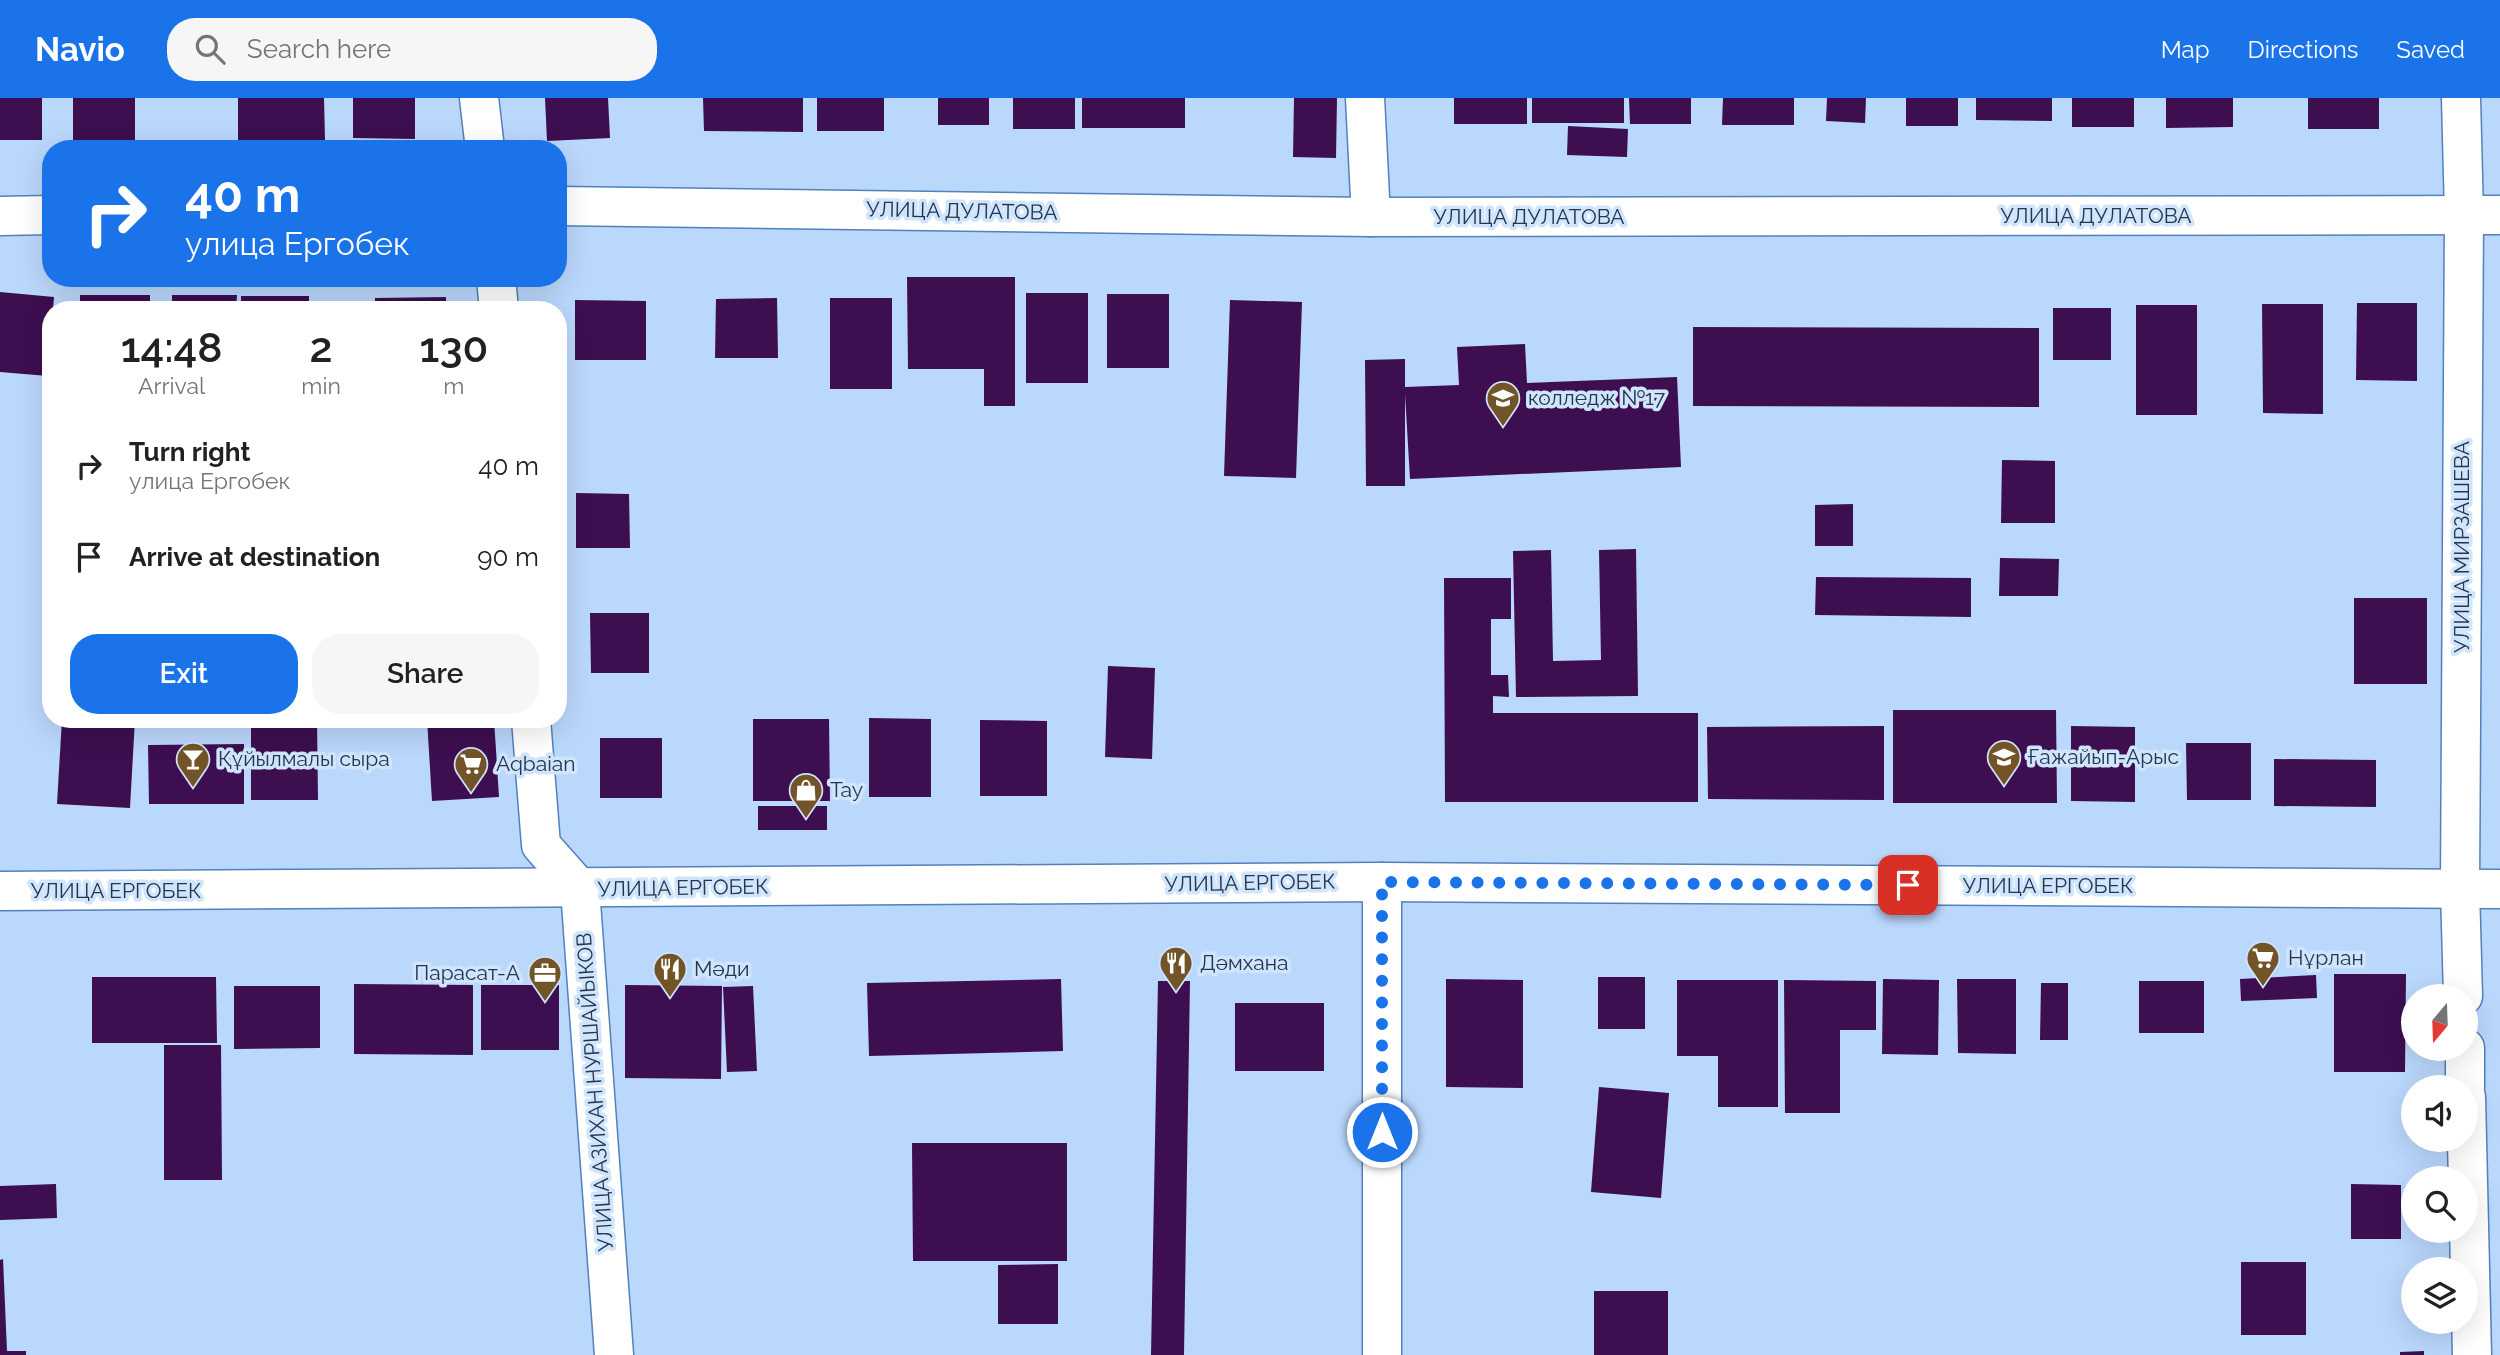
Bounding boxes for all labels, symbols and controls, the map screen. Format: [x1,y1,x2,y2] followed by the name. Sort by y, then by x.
[167,18,657,81] search box
[35,30,125,69] text: Navio
[191,30,229,68] icon: search
[247,34,391,64] text: Search here
[2161,35,2210,64] text: Map
[2248,35,2358,64] text: Directions
[2396,35,2465,64] text: Saved
[185,166,300,223] text: 40 m
[70,168,161,259] icon: right
[866,196,1058,225] street label: УЛИЦА ДУЛАТОВА
[2000,203,2192,228] street label: УЛИЦА ДУЛАТОВА
[1433,204,1625,229] street label: УЛИЦА ДУЛАТОВА
[185,225,410,262] text: улица Ергобек
[121,323,223,372] text: 14:48
[310,323,333,372] text: 2
[420,323,488,372] text: 130
[138,372,205,399] text: Arrival
[301,372,341,399] text: min
[443,372,464,399] text: m
[1484,379,1522,428] school or university icon: колледж №17
[1528,385,1666,410] place label: колледж №17
[129,437,250,467] text: Turn right
[2449,441,2474,653] street label: УЛИЦА МИРЗАШЕВА
[70,447,108,485] icon: right
[478,451,539,481] text: 40 m
[129,467,290,494] text: улица Ергобек
[70,538,108,576] icon: arrive
[129,542,380,572] text: Arrive at destination
[477,542,539,572] text: 90 m
[70,634,298,714] button: Exit
[312,634,539,714] button: Share
[1985,738,2023,787] school or university icon: Ғажайып-Арыс
[174,740,212,789] bar icon: Құйылмалы сыра
[2028,744,2179,769] place label: Ғажайып-Арыс
[452,745,490,794] supermarket icon: Aqbaian
[218,746,390,771] place label: Құйылмалы сыра
[496,751,576,776] place label: Aqbaian
[787,771,825,820] shop icon: Тау
[830,777,863,802] place label: Тау
[1878,855,1938,915] pin
[1889,866,1927,904] icon: arrive
[1164,869,1336,896] street label: УЛИЦА ЕРГОБЕК
[1963,873,2133,898] street label: УЛИЦА ЕРГОБЕК
[597,874,769,901] street label: УЛИЦА ЕРГОБЕК
[31,878,201,903] street label: УЛИЦА ЕРГОБЕК
[571,932,618,1252] street label: УЛИЦА АЗИХАН НУРШАЙЫКОВ
[2244,939,2282,988] supermarket icon: Нұрлан
[1157,944,1195,993] restaurant icon: Дәмхана
[2288,945,2364,970] place label: Нұрлан
[651,950,689,999] restaurant icon: Мәди
[1200,950,1288,975] place label: Дәмхана
[526,954,564,1003] office icon: Парасат-А
[694,956,749,981] place label: Мәди
[414,960,520,985] place label: Парасат-А
[2401,984,2478,1060] north arrow
[2401,984,2478,1334] map controls
[2401,1075,2478,1152] button: sound
[1345,1095,1419,1169] position arrow
[2401,1166,2478,1243] button: search
[2401,1257,2478,1334] button: layers

